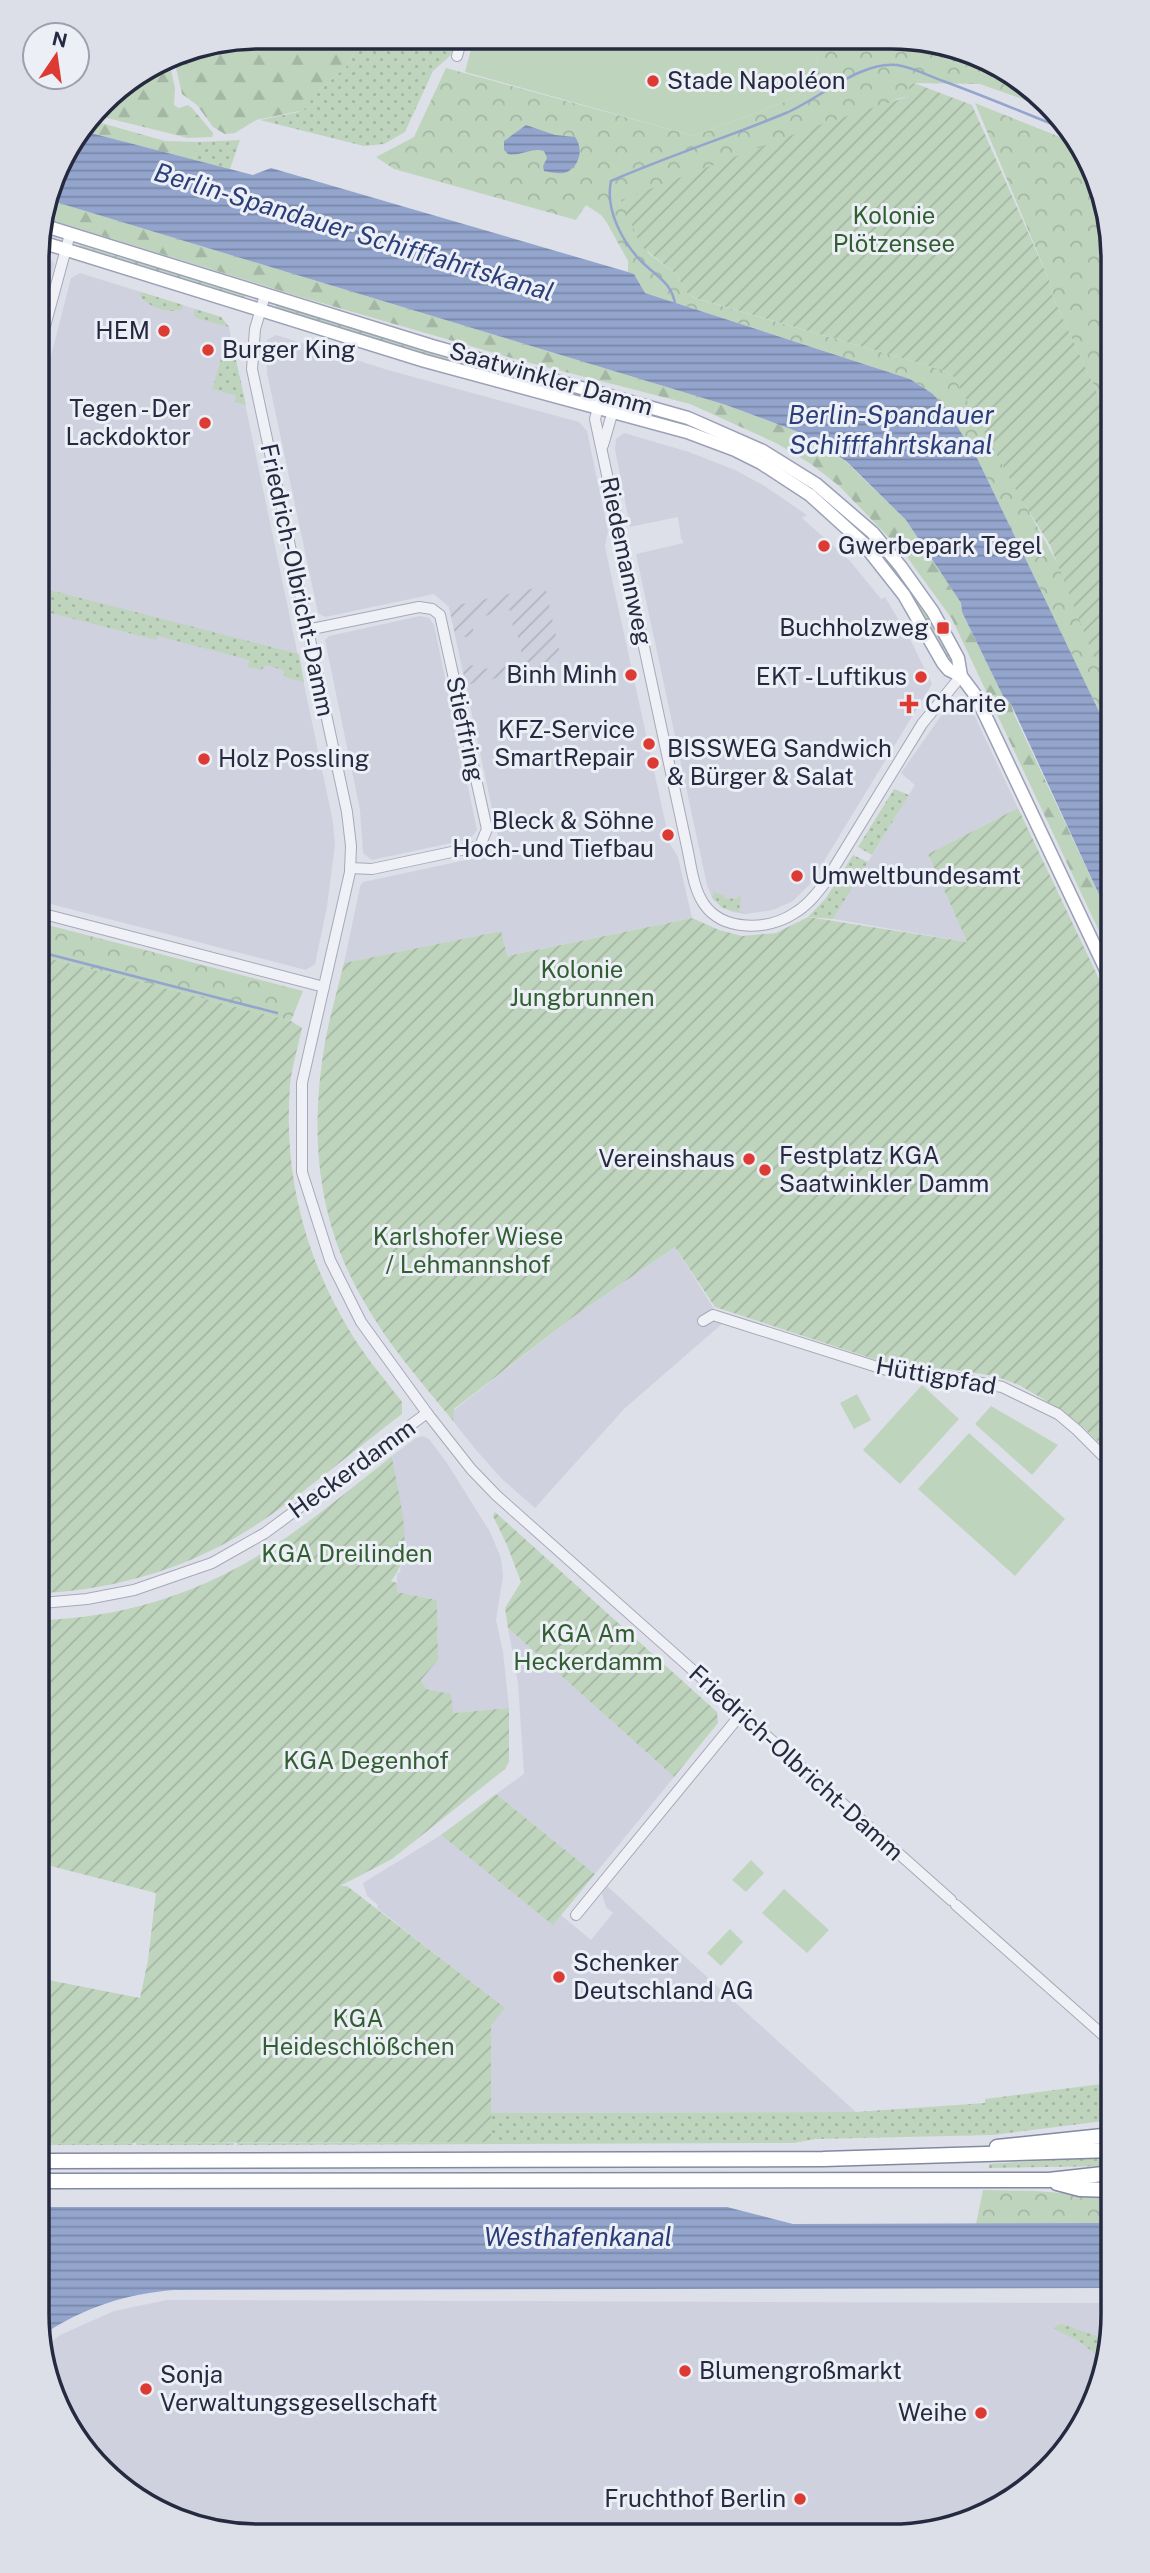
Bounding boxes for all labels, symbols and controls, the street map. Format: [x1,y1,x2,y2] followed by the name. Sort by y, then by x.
[21,21,91,91] north arrow
[50,27,70,52] text: N
[667,66,846,94] place label: Stade Napoléon
[645,73,661,89] marker: Stade Napoléon
[151,156,558,307] water label: Berlin-Spandauer Schifffahrtskanal
[833,201,955,257] park label: Kolonie Plötzensee
[95,316,150,344] place label: HEM
[156,323,172,339] marker: HEM
[222,335,356,363] place label: Burger King
[446,336,656,420] street label: Saatwinkler Damm
[200,342,216,358] marker: Burger King
[65,394,191,450] place label: Tegen - Der Lackdoktor
[788,399,994,460] water label: Berlin-Spandauer Schifffahrtskanal
[197,415,213,431] marker: Tegen - Der Lackdoktor
[255,441,341,719] street label: Friedrich-Olbricht-Damm
[595,474,659,648] street label: Riedemannweg
[838,531,1043,559] place label: Gwerbepark Tegel
[816,538,832,554] marker: Gwerbepark Tegel
[779,613,929,641] place label: Buchholzweg
[935,620,951,636] marker: Buchholzweg
[506,660,617,688] place label: Binh Minh
[756,662,907,690] place label: EKT - Luftikus
[623,667,639,683] marker: Binh Minh
[913,669,929,685] marker: EKT - Luftikus
[441,674,491,784] street label: Stieffring
[925,689,1007,717] place label: Charite
[899,694,919,714] marker: Charite
[494,715,635,771] place label: KFZ-Service SmartRepair
[667,734,892,790] place label: BISSWEG Sandwich & Bürger & Salat
[641,736,657,752] marker: KFZ-Service SmartRepair
[218,744,369,772] place label: Holz Possling
[196,751,212,767] marker: Holz Possling
[645,755,661,771] marker: BISSWEG Sandwich & Bürger & Salat
[452,806,654,862] place label: Bleck & Söhne Hoch- und Tiefbau
[660,827,676,843] marker: Bleck & Söhne Hoch- und Tiefbau
[811,861,1021,889] place label: Umweltbundesamt
[789,868,805,884] marker: Umweltbundesamt
[509,955,655,1011] park label: Kolonie Jungbrunnen
[779,1141,989,1197] place label: Festplatz KGA Saatwinkler Damm
[598,1144,735,1172] place label: Vereinshaus
[741,1151,757,1167] marker: Vereinshaus
[757,1162,773,1178] marker: Festplatz KGA Saatwinkler Damm
[373,1222,563,1278] park label: Karlshofer Wiese / Lehmannshof
[874,1351,999,1399] street label: Hüttigpfad
[283,1413,420,1523] street label: Heckerdamm
[261,1539,433,1567] park label: KGA Dreilinden
[513,1619,663,1675] park label: KGA Am Heckerdamm
[684,1659,910,1866] street label: Friedrich-Olbricht-Damm
[283,1746,449,1774] park label: KGA Degenhof
[573,1948,754,2004] place label: Schenker Deutschland AG
[551,1969,567,1985] marker: Schenker Deutschland AG
[261,2004,455,2060] park label: KGA Heideschlößchen
[484,2221,672,2252] water label: Westhafenkanal
[699,2356,902,2384] place label: Blumengroßmarkt
[160,2360,438,2416] place label: Sonja Verwaltungsgesellschaft
[677,2363,693,2379] marker: Blumengroßmarkt
[138,2381,154,2397] marker: Sonja Verwaltungsgesellschaft
[898,2398,967,2426] place label: Weihe
[973,2405,989,2421] marker: Weihe
[604,2484,786,2512] place label: Fruchthof Berlin
[792,2491,808,2507] marker: Fruchthof Berlin

